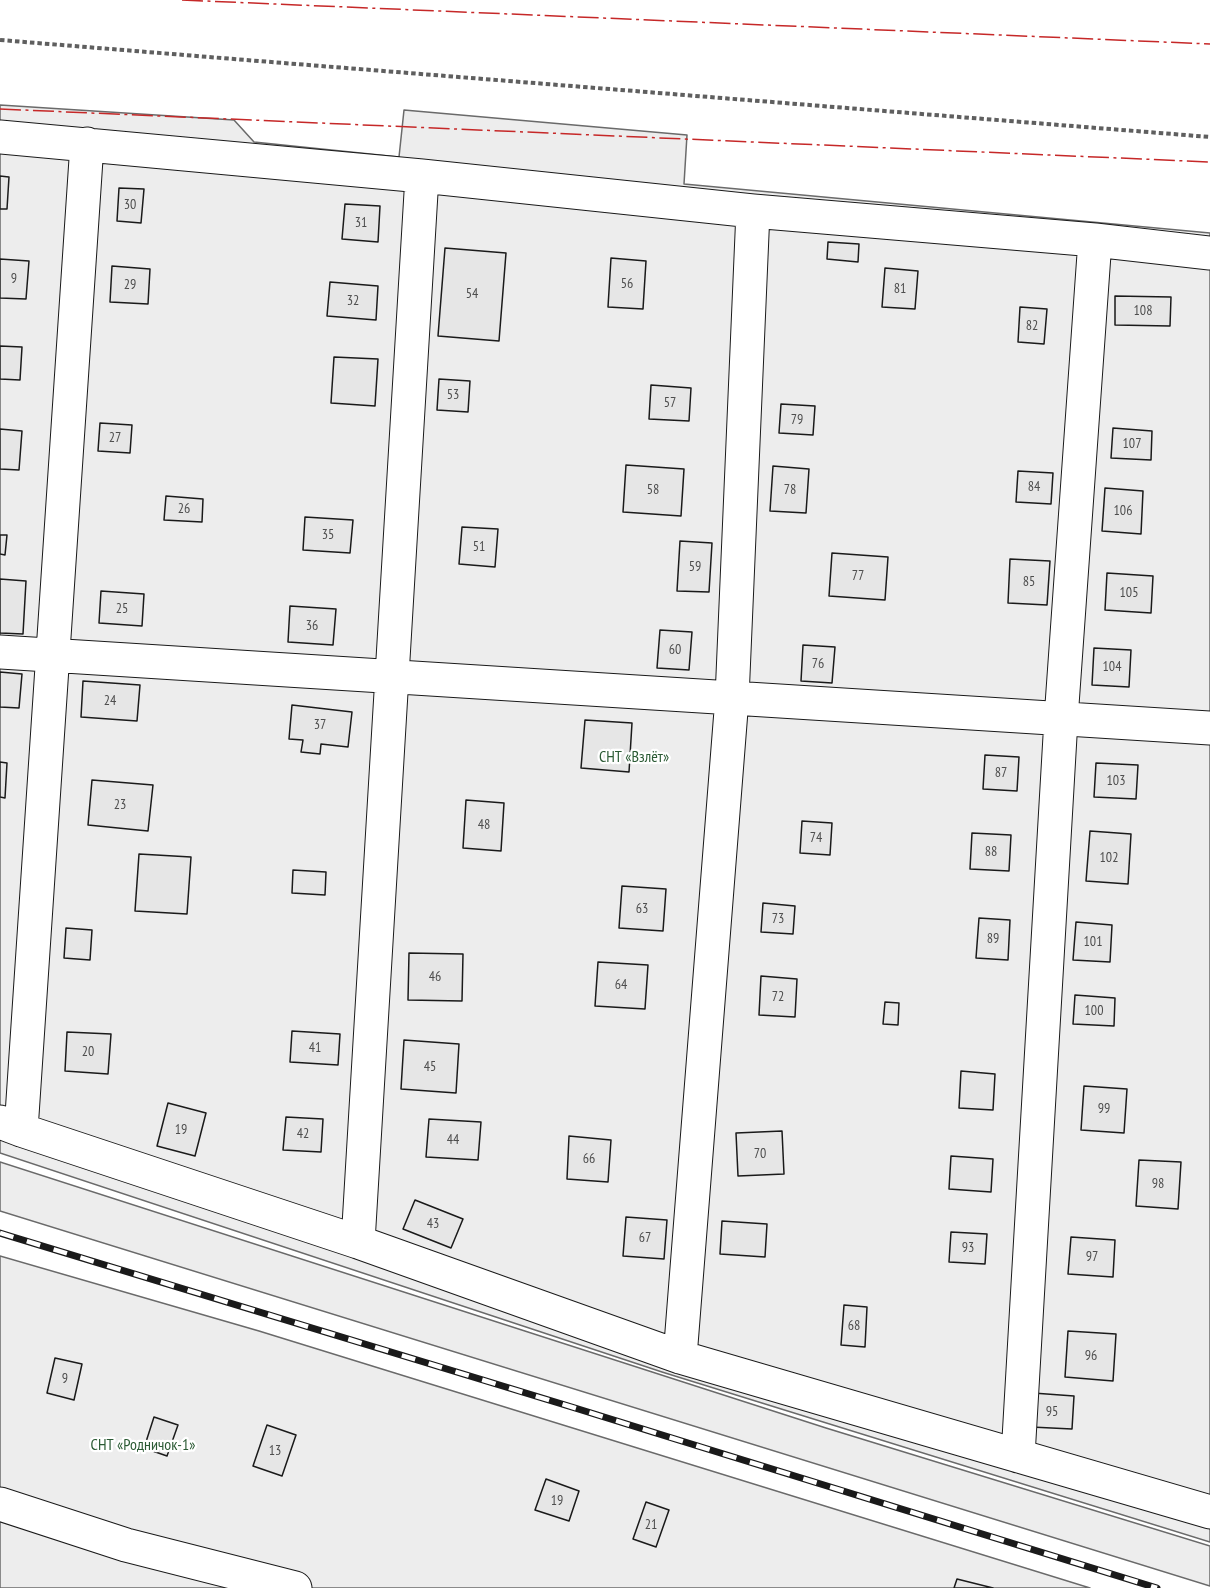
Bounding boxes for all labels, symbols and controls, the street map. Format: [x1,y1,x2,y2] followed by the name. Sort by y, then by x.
[124,197,136,213] house number: 30
[355,215,367,231] house number: 31
[11,271,17,287] house number: 9
[621,276,633,292] house number: 56
[124,277,136,293] house number: 29
[894,281,906,297] house number: 81
[466,286,478,302] house number: 54
[347,293,359,309] house number: 32
[1134,303,1152,319] house number: 108
[1026,318,1038,334] house number: 82
[447,387,459,403] house number: 53
[664,395,676,411] house number: 57
[791,412,803,428] house number: 79
[109,430,121,446] house number: 27
[1123,436,1141,452] house number: 107
[1028,479,1040,495] house number: 84
[647,482,659,498] house number: 58
[784,482,796,498] house number: 78
[178,501,190,517] house number: 26
[1114,503,1132,519] house number: 106
[322,527,334,543] house number: 35
[473,539,485,555] house number: 51
[689,559,701,575] house number: 59
[852,568,864,584] house number: 77
[1023,574,1035,590] house number: 85
[1120,585,1138,601] house number: 105
[116,601,128,617] house number: 25
[306,618,318,634] house number: 36
[669,642,681,658] house number: 60
[812,656,824,672] house number: 76
[1103,659,1121,675] house number: 104
[104,693,116,709] house number: 24
[314,717,326,733] house number: 37
[599,747,669,767] park label: СНТ «Взлёт»
[995,765,1007,781] house number: 87
[1107,773,1125,789] house number: 103
[114,797,126,813] house number: 23
[478,817,490,833] house number: 48
[810,830,822,846] house number: 74
[985,844,997,860] house number: 88
[1100,850,1118,866] house number: 102
[636,901,648,917] house number: 63
[772,911,784,927] house number: 73
[987,931,999,947] house number: 89
[1084,934,1102,950] house number: 101
[429,969,441,985] house number: 46
[615,977,627,993] house number: 64
[772,989,784,1005] house number: 72
[1085,1003,1103,1019] house number: 100
[309,1040,321,1056] house number: 41
[82,1044,94,1060] house number: 20
[424,1059,436,1075] house number: 45
[1098,1101,1110,1117] house number: 99
[175,1122,187,1138] house number: 19
[297,1126,309,1142] house number: 42
[447,1132,459,1148] house number: 44
[754,1146,766,1162] house number: 70
[583,1151,595,1167] house number: 66
[1152,1176,1164,1192] house number: 98
[427,1216,439,1232] house number: 43
[639,1230,651,1246] house number: 67
[962,1240,974,1256] house number: 93
[1086,1249,1098,1265] house number: 97
[848,1318,860,1334] house number: 68
[1085,1348,1097,1364] house number: 96
[62,1371,68,1387] house number: 9
[1046,1404,1058,1420] house number: 95
[91,1435,195,1455] park label: СНТ «Родничок-1»
[269,1443,281,1459] house number: 13
[551,1493,563,1509] house number: 19
[645,1517,657,1533] house number: 21

